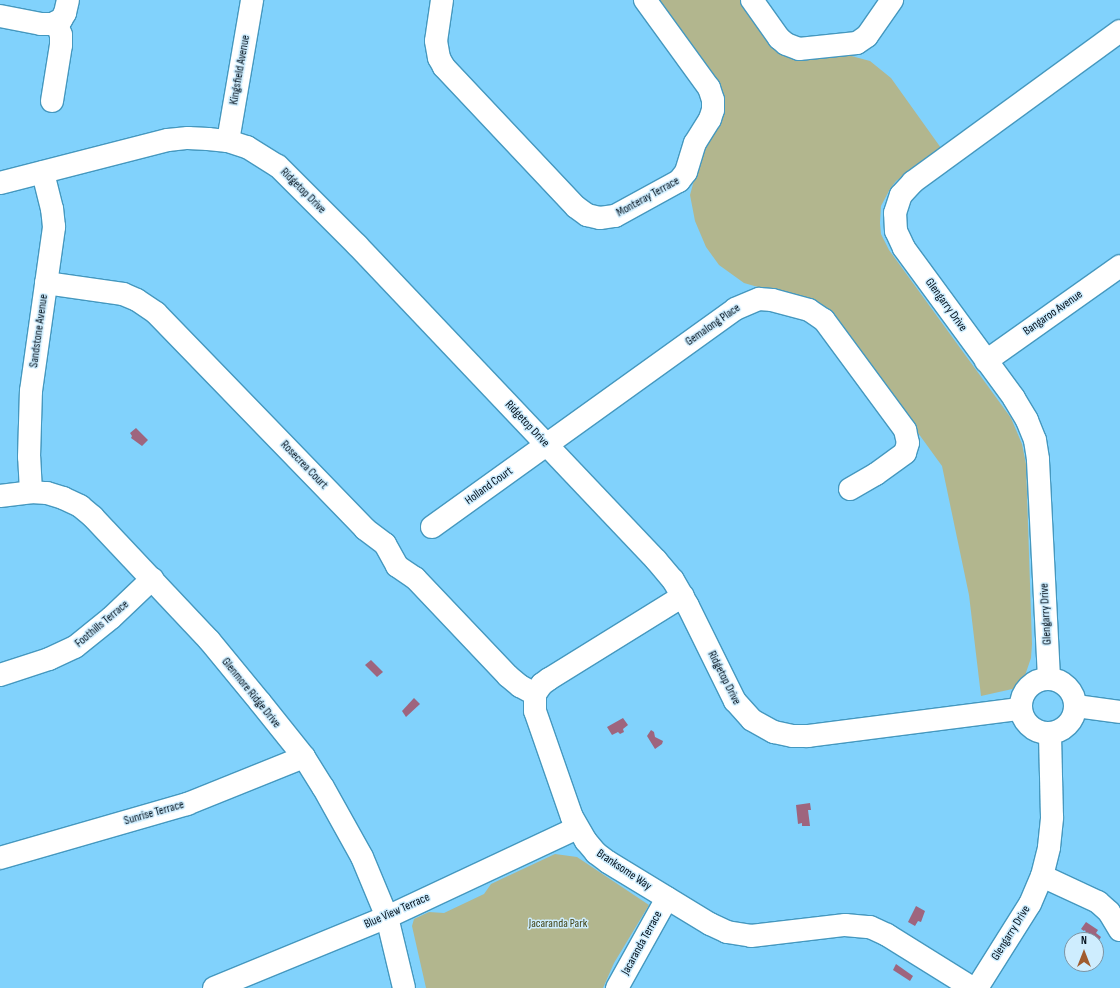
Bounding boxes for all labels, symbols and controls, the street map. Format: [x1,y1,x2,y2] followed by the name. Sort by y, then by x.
[227,34,253,106] street label: Kingsfield Avenue
[277,165,329,217] street label: Ridgetop Drive
[614,174,682,220] street label: Monteray Terrace
[922,276,970,334] street label: Glengarry Drive
[1021,287,1085,339] street label: Bangaroo Avenue
[27,293,51,369] street label: Sandstone Avenue
[683,301,743,349] street label: Gemalong Place
[502,398,552,450] street label: Ridgetop Drive
[277,438,331,492] street label: Rosecrea Court
[462,464,516,508] street label: Holland Court
[1037,583,1055,645] street label: Glengarry Drive
[72,597,132,651] street label: Foothills Terrace
[704,649,744,707] street label: Ridgetop Drive
[218,655,284,731] street label: Glenmore Ridge Drive
[122,798,186,828] street label: Sunrise Terrace
[594,846,654,894] street label: Branksome Way
[362,890,432,932] street label: Blue View Terrace
[988,903,1034,963] street label: Glengarry Drive
[619,909,665,977] street label: Jacaranda Terrace
[529,917,587,931] park label: Jacaranda Park
[1064,932,1104,972] north arrow
[1081,934,1087,947] text: N

